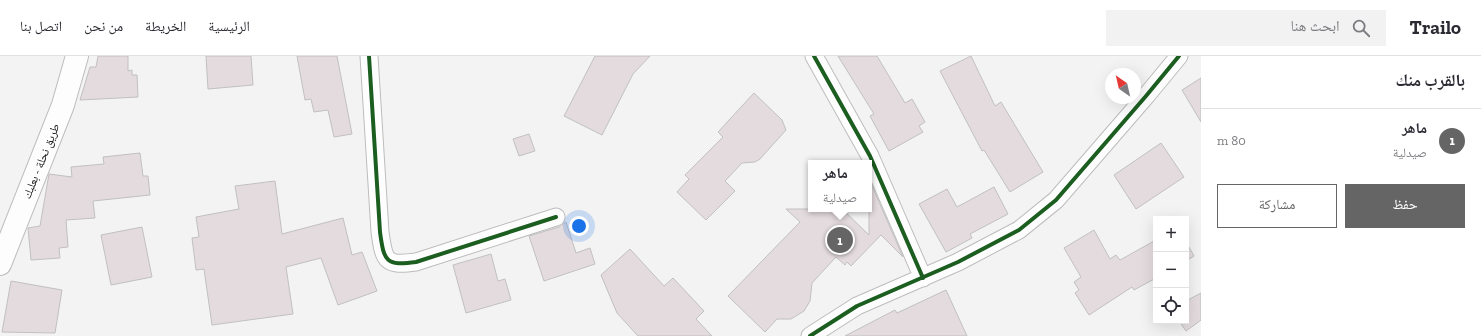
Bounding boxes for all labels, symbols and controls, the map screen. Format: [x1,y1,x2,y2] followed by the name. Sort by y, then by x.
[1106,10,1386,46] search box
[1410,16,1461,39] text: Trailo
[1290,17,1340,35] text: ابحث هنا
[1350,17,1372,39] icon: search
[20,18,62,35] text: اتصل بنا
[84,18,123,35] text: من نحن
[145,18,186,35] text: الخريطة
[208,18,250,35] text: الرئيسية
[1105,68,1141,104] north arrow
[1395,70,1465,90] text: بالقرب منك
[1402,119,1427,137] text: ماهر
[19,121,63,201] street label: طريق نحلة - بعلبك
[1217,133,1246,148] text: 80 m
[1449,133,1455,148] text: 1
[1393,145,1427,160] text: صيدلية
[808,160,872,212] popup
[823,164,848,182] text: ماهر
[1217,184,1337,228] button: مشاركة
[1345,184,1465,228] button: حفظ
[823,190,857,205] text: صيدلية
[569,216,589,236] your location
[1153,216,1189,324] map controls
[1153,216,1189,252] button: +
[827,225,853,255] pin: 1
[1153,252,1189,288] button: −
[1153,288,1189,324] button: locate

